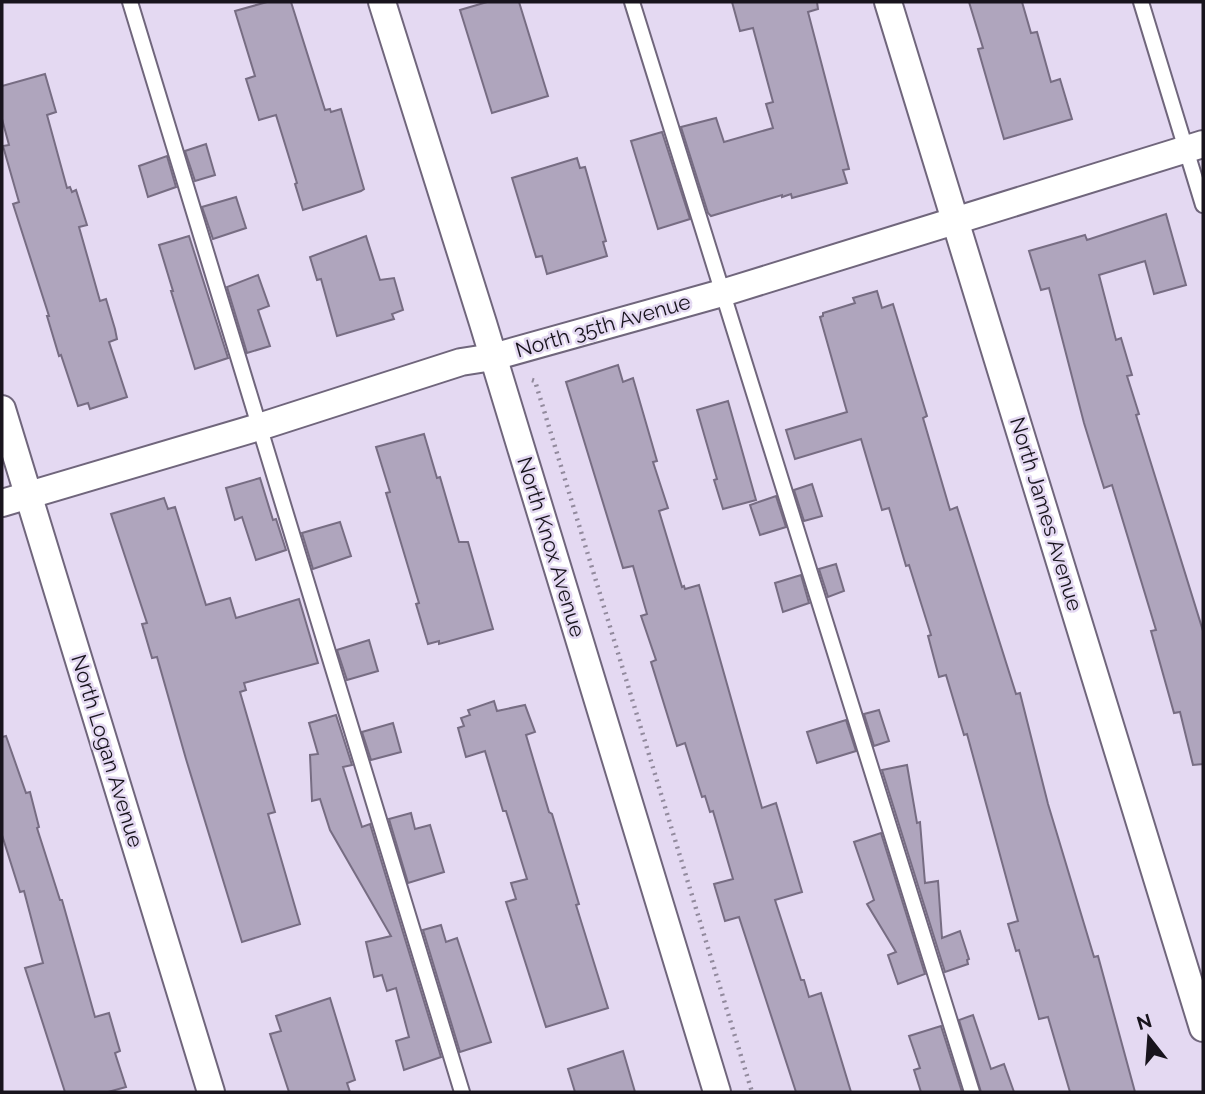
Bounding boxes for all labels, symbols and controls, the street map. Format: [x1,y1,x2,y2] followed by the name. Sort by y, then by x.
[512,289,693,362] street label: North 35th Avenue
[1005,414,1088,614] street label: North James Avenue
[512,454,591,640] street label: North Knox Avenue
[66,652,149,850] street label: North Logan Avenue
[1114,1003,1184,1073] north arrow
[1134,1009,1154,1034] text: N

